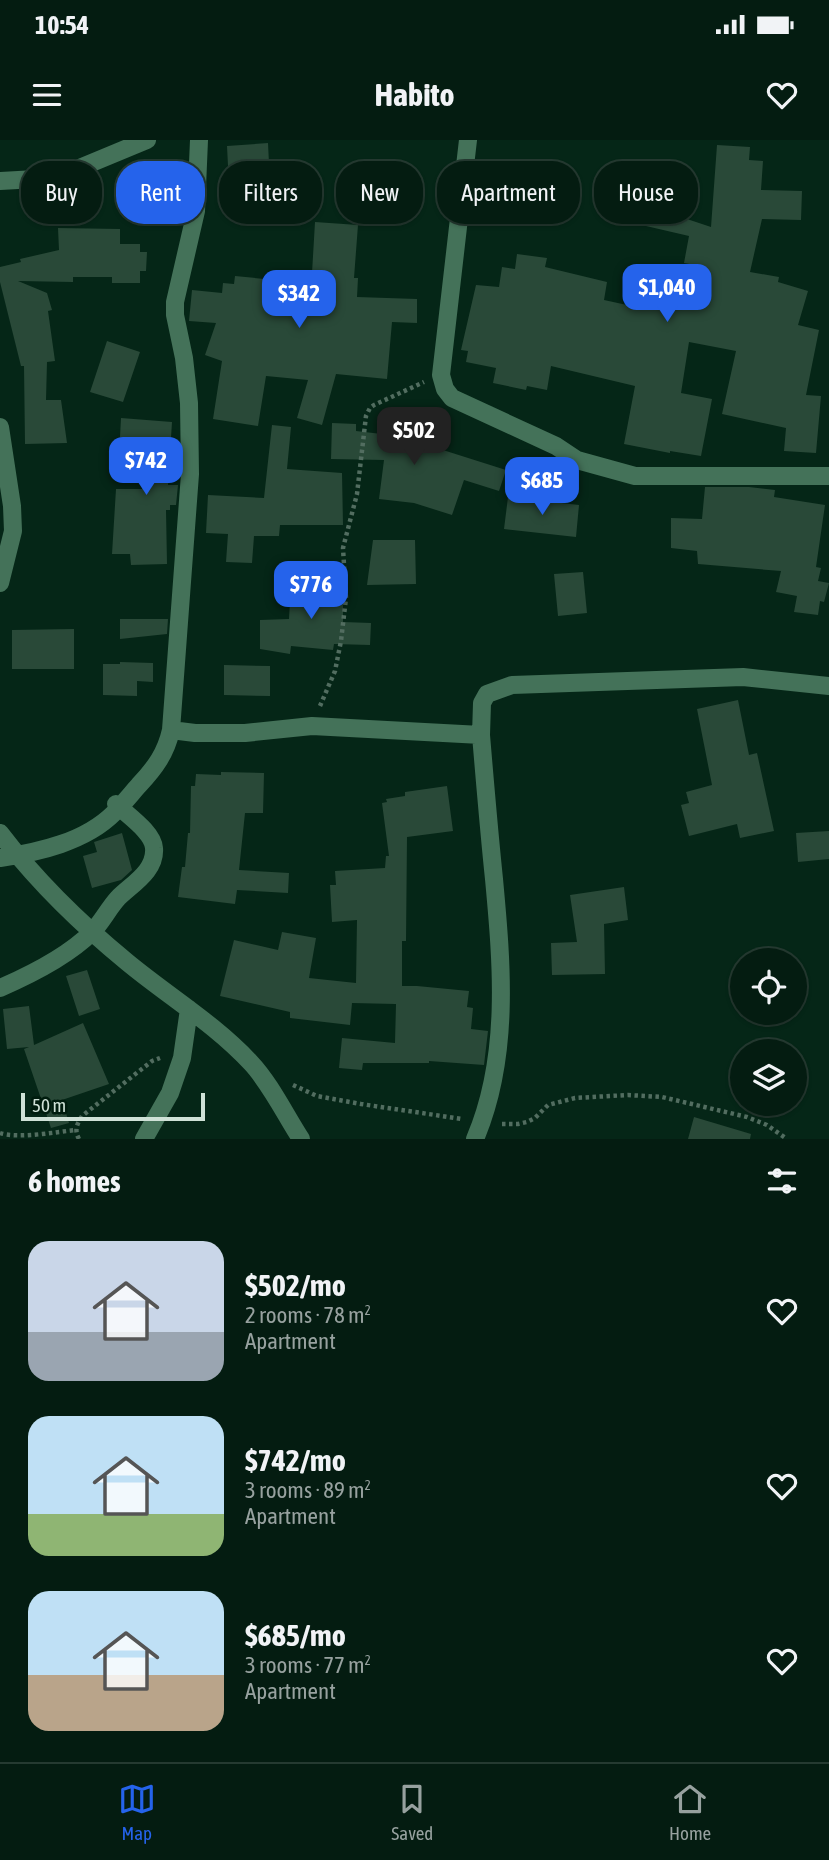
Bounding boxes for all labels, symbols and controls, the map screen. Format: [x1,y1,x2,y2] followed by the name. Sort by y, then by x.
[35,10,89,40] text: 10:54
[28,76,66,114] icon: menu
[375,76,454,113] text: Habito
[763,76,801,114] icon: heart
[21,161,102,224] chip: Buy
[116,161,205,224] chip: Rent
[219,161,322,224] chip: Filters
[336,161,423,224] chip: New
[437,161,580,224] chip: Apartment
[594,161,698,224] chip: House
[610,264,724,324] pin: $1,040
[258,270,340,330] pin: $342
[639,274,696,300] text: $1,040
[278,280,320,306] text: $342
[373,408,455,467] pin: $502
[393,417,435,443] text: $502
[105,438,187,497] pin: $742
[125,447,167,473] text: $742
[501,458,583,517] pin: $685
[521,467,563,493] text: $685
[270,561,352,621] pin: $776
[290,571,332,597] text: $776
[730,948,807,1116] map controls
[730,948,807,1025] button: locate
[730,1039,807,1116] button: layers
[21,1090,205,1122] scale bar
[32,1094,66,1116] text: 50 m
[763,1162,801,1200] icon: filters
[28,1164,121,1198] text: 6 homes
[245,1268,346,1302] text: $502/mo
[84,1269,168,1353] icon: home
[763,1292,801,1330] icon: heart
[245,1302,371,1328] text: 2 rooms · 78 m²
[245,1328,336,1354] text: Apartment
[245,1443,346,1477] text: $742/mo
[84,1444,168,1528] icon: home
[763,1467,801,1505] icon: heart
[245,1477,371,1503] text: 3 rooms · 89 m²
[245,1503,336,1529] text: Apartment
[245,1618,346,1652] text: $685/mo
[84,1619,168,1703] icon: home
[763,1642,801,1680] icon: heart
[245,1652,371,1678] text: 3 rooms · 77 m²
[245,1678,336,1704] text: Apartment
[118,1780,156,1844] tab: Map
[391,1780,433,1844] tab: Saved
[669,1780,711,1844] tab: Home

